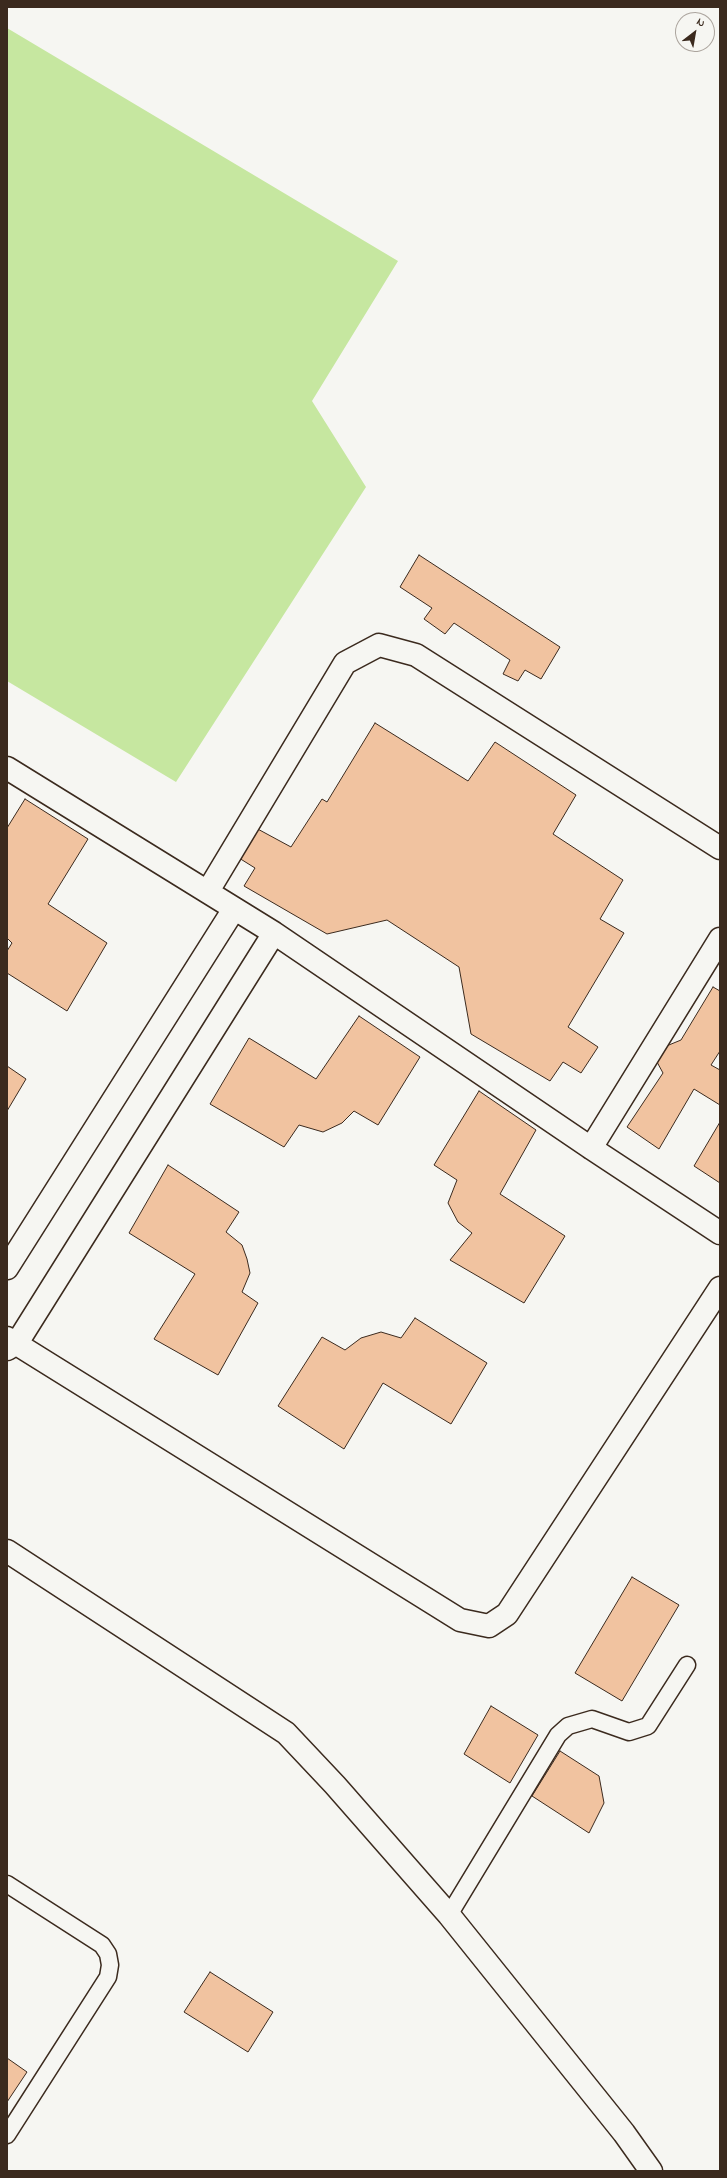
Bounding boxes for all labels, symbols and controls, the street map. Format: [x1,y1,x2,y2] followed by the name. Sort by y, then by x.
[675,12,715,52] north arrow
[693,14,708,31] text: N

